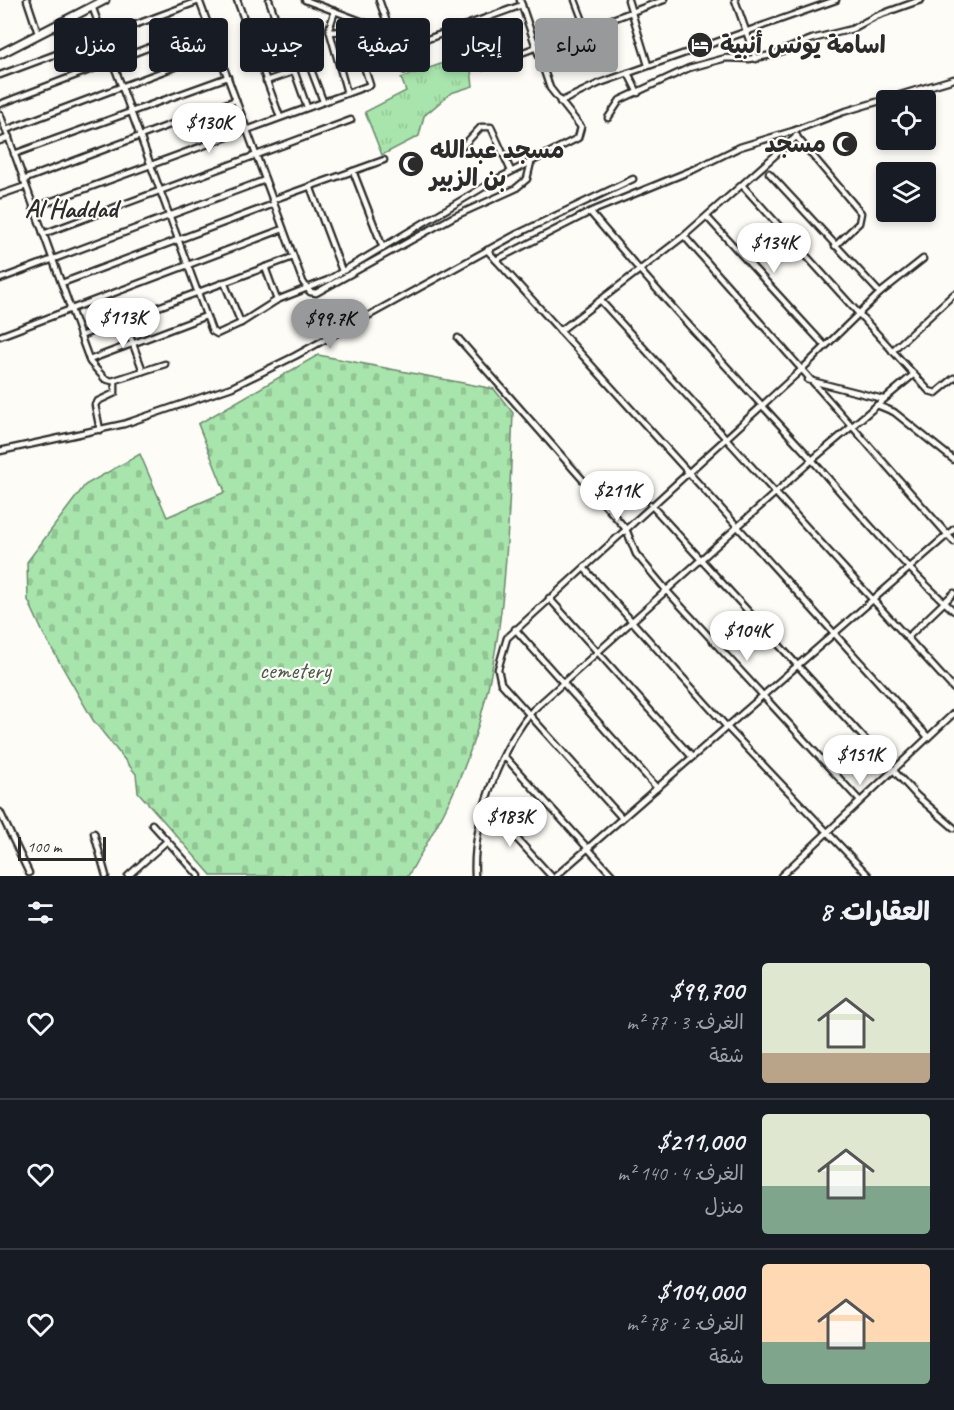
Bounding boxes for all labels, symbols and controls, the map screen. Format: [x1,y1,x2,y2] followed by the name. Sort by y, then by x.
[54,18,137,72] chip: منزل
[149,18,228,72] chip: شقة
[240,18,324,72] chip: جديد
[336,18,430,72] chip: تصفية
[442,18,523,72] chip: إيجار
[535,18,618,72] chip: شراء
[685,30,715,60] hotel icon: اسامة يونس أنبية
[720,30,886,60] place label: اسامة يونس أنبية
[876,90,936,222] map controls
[876,90,936,150] button: locate
[167,103,251,154] pin: $130K
[186,110,232,135] text: $130K
[764,129,826,159] place label: مسجد
[830,129,860,159] mosque icon: مسجد
[428,135,565,193] place label: مسجد عبدالله بن الزبير
[396,149,426,179] mosque icon: مسجد عبدالله بن الزبير
[876,162,936,222] button: layers
[25,192,122,225] district label: Al Haddad
[732,223,816,274] pin: $134K
[751,230,797,255] text: $134K
[81,298,165,349] pin: $113K
[281,299,379,350] pin: $99.7K
[100,305,146,330] text: $113K
[305,306,355,331] text: $99.7K
[575,471,659,522] pin: $211K
[594,478,640,503] text: $211K
[705,611,789,662] pin: $104K
[724,618,770,643] text: $104K
[259,655,332,685] park label: cemetery
[818,735,902,786] pin: $151K
[837,742,883,767] text: $151K
[468,797,552,848] pin: $183K
[487,804,533,829] text: $183K
[18,834,106,862] scale bar
[27,837,61,857] text: 100 m
[820,895,930,928] text: العقارات: 8
[24,896,57,929] icon: filters
[669,974,744,1007] text: $99,700
[810,987,882,1059] icon: home
[24,1007,57,1040] icon: heart
[626,1010,744,1035] text: الغرف: 3 · 77 m²
[709,1043,744,1068] text: شقة
[657,1125,744,1158] text: $211,000
[810,1138,882,1210] icon: home
[24,1158,57,1191] icon: heart
[617,1161,744,1186] text: الغرف: 4 · 140 m²
[705,1194,744,1219] text: منزل
[657,1275,744,1308] text: $104,000
[810,1288,882,1360] icon: home
[24,1308,57,1341] icon: heart
[626,1311,744,1336] text: الغرف: 2 · 78 m²
[709,1344,744,1369] text: شقة

